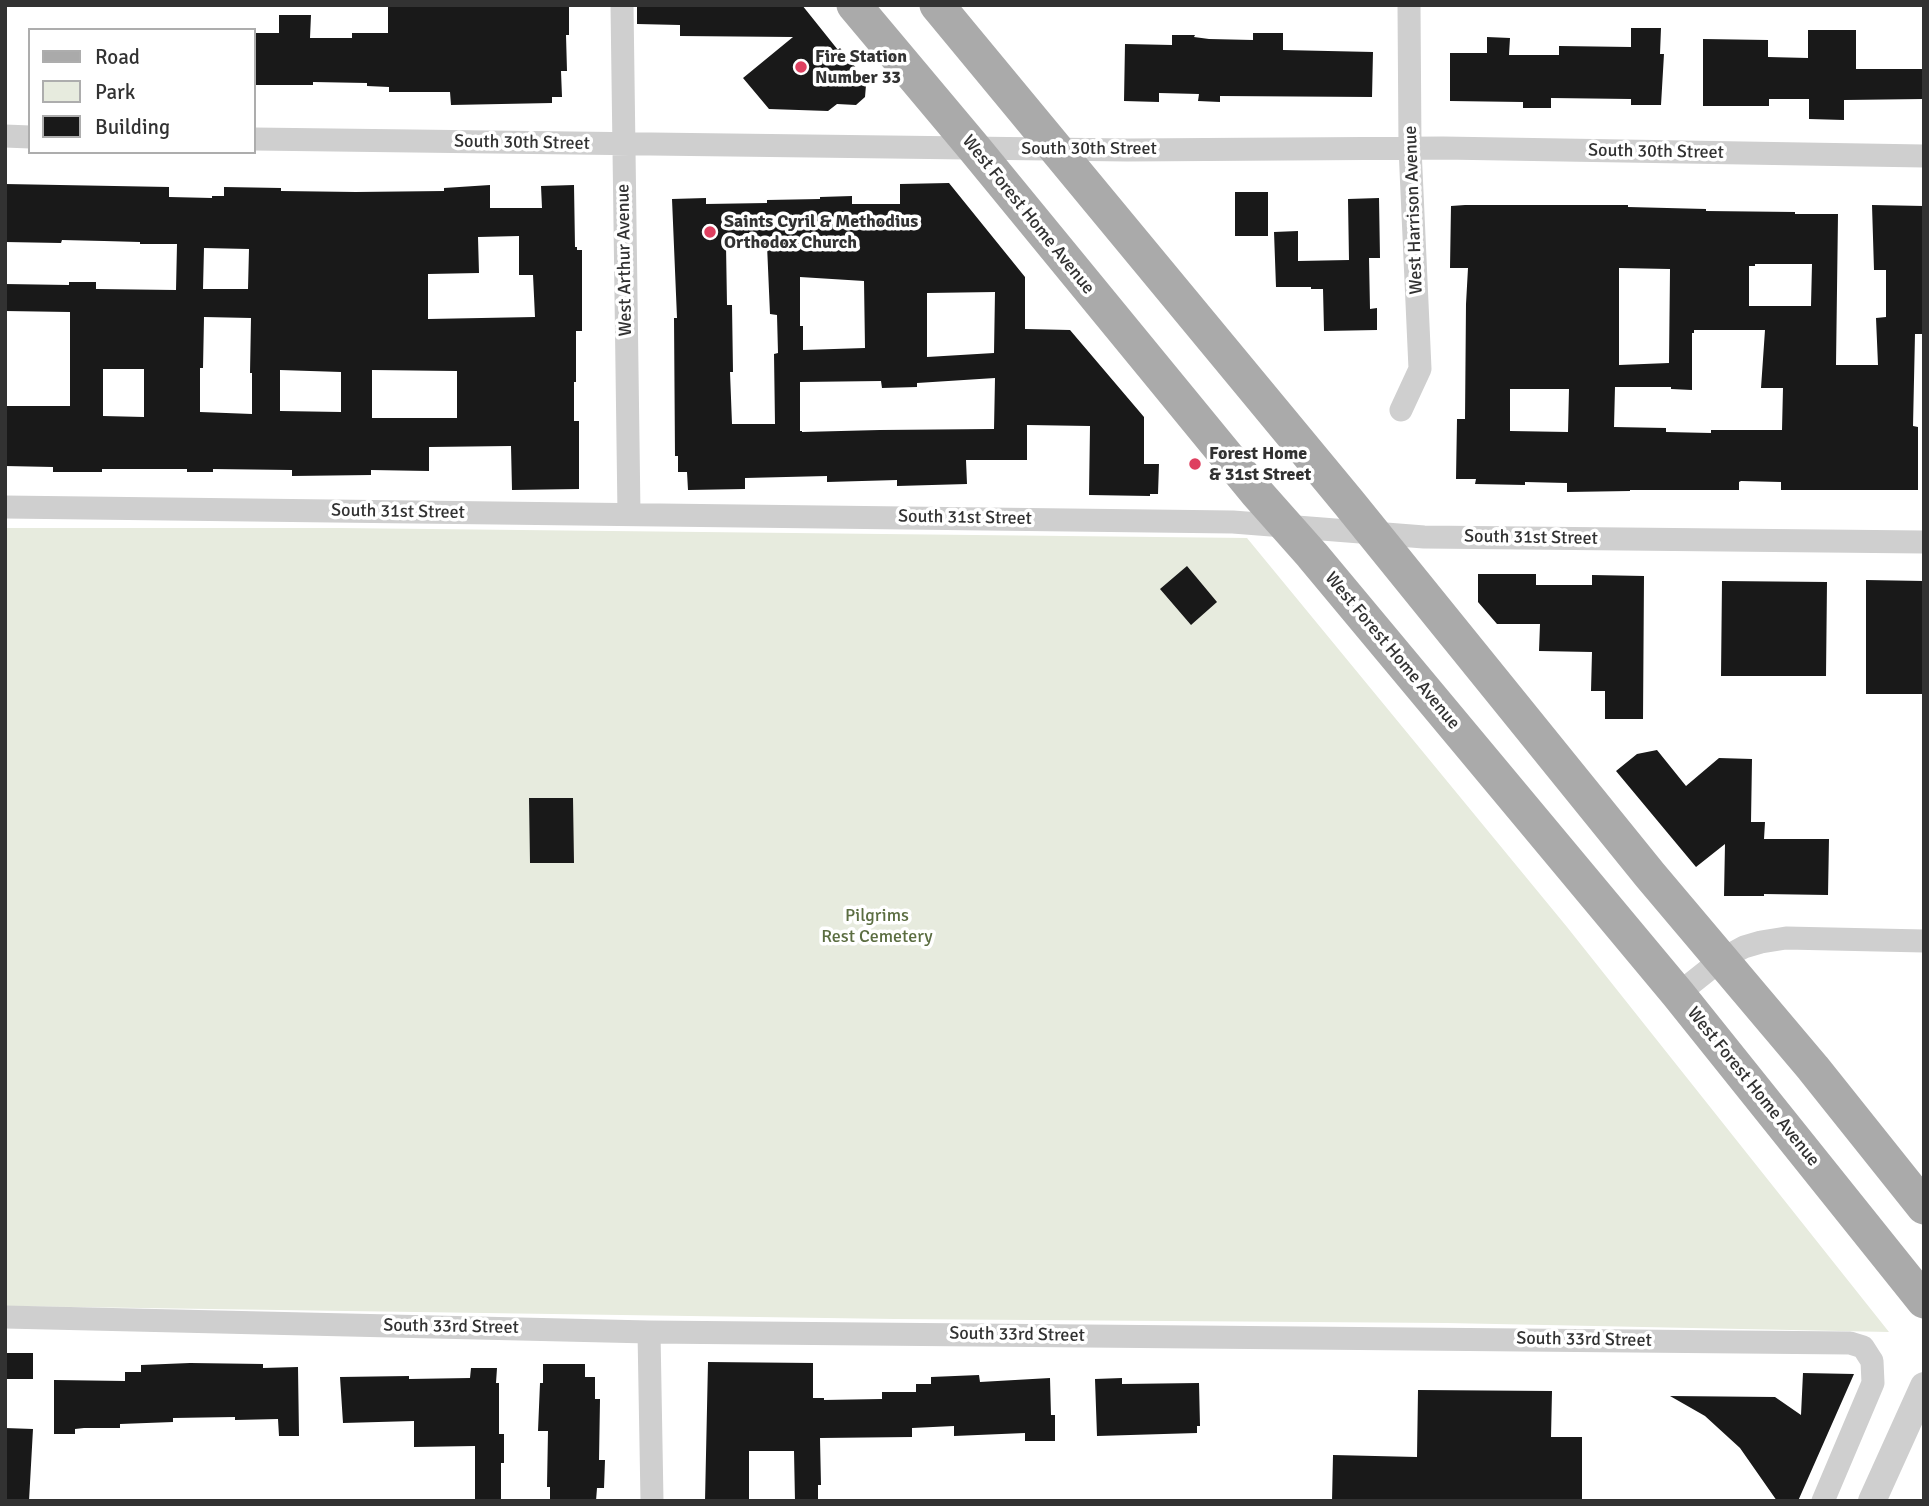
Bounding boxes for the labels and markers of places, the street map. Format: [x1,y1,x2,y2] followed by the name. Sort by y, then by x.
[815,46,907,88] place label: Fire Station Number 33
[793,59,809,75] marker: Fire Station Number 33
[724,211,918,254] place label: Saints Cyril & Methodius Orthodox Church
[702,224,718,240] marker: Saints Cyril & Methodius Orthodox Church
[1209,443,1311,486] place label: Forest Home & 31st Street
[1187,456,1203,472] marker: Forest Home & 31st Street

